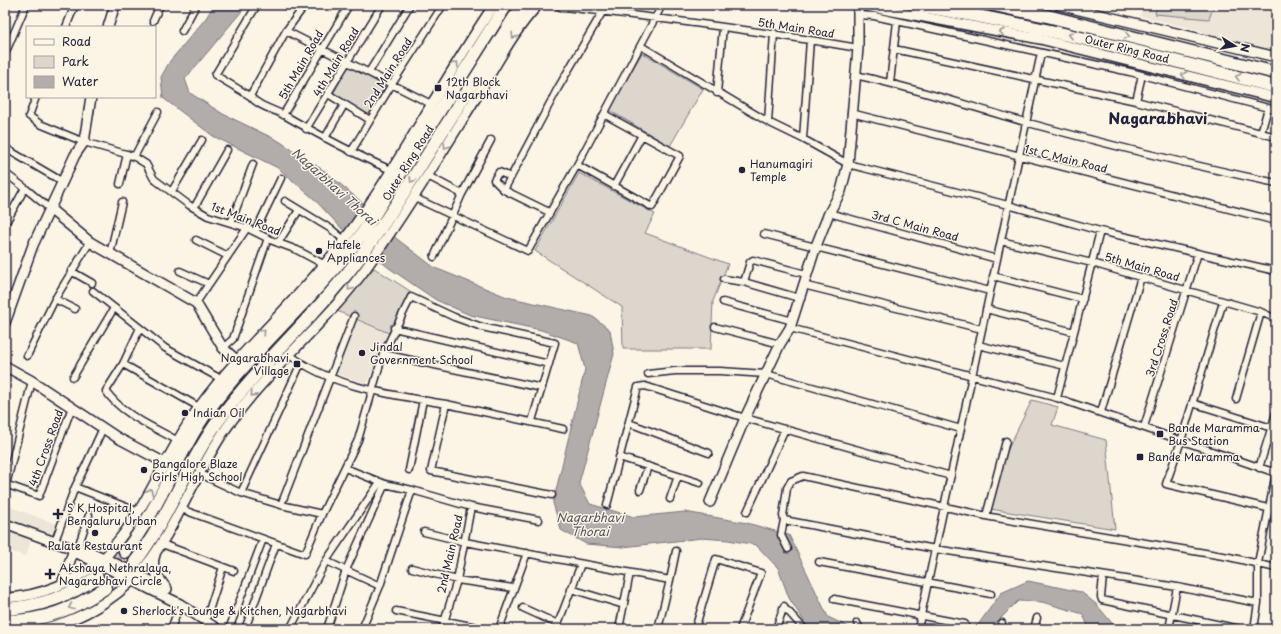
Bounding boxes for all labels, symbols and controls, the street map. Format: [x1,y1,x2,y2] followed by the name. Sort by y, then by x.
[757,13,836,42] street label: 5th Main Road
[308,24,363,100] street label: 4th Main Road
[26,26,156,98] legend
[1215,26,1255,66] north arrow
[274,27,327,102] street label: 5th Main Road
[999,28,1005,36] one-way arrow
[1083,30,1172,67] street label: Outer Ring Road
[1123,31,1130,40] one-way arrow
[62,32,91,50] text: Road
[512,32,519,39] one-way arrow
[1068,32,1075,40] one-way arrow
[359,34,416,111] street label: 2nd Main Road
[1236,42,1254,54] text: N
[62,52,89,70] text: Park
[451,62,458,69] one-way arrow
[1181,71,1188,80] one-way arrow
[62,72,99,90] text: Water
[446,73,508,103] place label: 12th Block Nagarbhavi
[1235,73,1242,82] one-way arrow
[433,83,443,93] marker: 12th Block Nagarbhavi
[1109,106,1207,129] district label: Nagarabhavi
[377,121,438,204] street label: Outer Ring Road
[1023,140,1109,177] street label: 1st C Main Road
[443,142,451,149] one-way arrow
[288,143,383,231] water label: Nagarbhavi Thorai
[750,155,813,185] place label: Hanumagiri Temple
[737,165,747,175] marker: Hanumagiri Temple
[409,176,417,183] one-way arrow
[209,197,283,240] street label: 1st Main Road
[870,206,961,245] street label: 3rd C Main Road
[327,236,385,266] place label: Hafele Appliances
[314,246,324,256] marker: Hafele Appliances
[1103,248,1182,285] street label: 5th Main Road
[348,284,355,291] one-way arrow
[1141,297,1182,379] street label: 3rd Cross Road
[259,329,266,337] one-way arrow
[370,338,473,368] place label: Jindal Government School
[357,348,367,358] marker: Jindal Government School
[221,349,289,379] place label: Nagarabhavi Village
[292,359,302,369] marker: Nagarabhavi Village
[250,389,257,397] one-way arrow
[193,404,245,421] place label: Indian Oil
[24,407,67,489] street label: 4th Cross Road
[180,408,190,418] marker: Indian Oil
[1168,419,1260,449] place label: Bande Maramma Bus Station
[1155,429,1165,439] marker: Bande Maramma Bus Station
[1148,448,1240,465] place label: Bande Maramma
[1135,452,1145,462] marker: Bande Maramma
[152,455,243,485] place label: Bangalore Blaze Girls High School
[139,465,149,475] marker: Bangalore Blaze Girls High School
[145,488,153,496] one-way arrow
[67,499,157,529] place label: S K Hospital, Bengaluru Urban
[52,508,64,520] marker: S K Hospital, Bengaluru Urban
[556,508,626,540] water label: Nagarbhavi Thorai
[432,513,467,595] street label: 2nd Main Road
[90,528,100,538] marker: Palate Restaurant
[47,537,143,554] place label: Palate Restaurant
[59,559,171,589] place label: Akshaya Nethralaya, Nagarabhavi Circle
[44,568,56,580] marker: Akshaya Nethralaya, Nagarabhavi Circle
[68,602,75,610] one-way arrow
[132,602,347,619] place label: Sherlock's Lounge & Kitchen, Nagarbhavi
[119,606,129,616] marker: Sherlock's Lounge & Kitchen, Nagarbhavi

